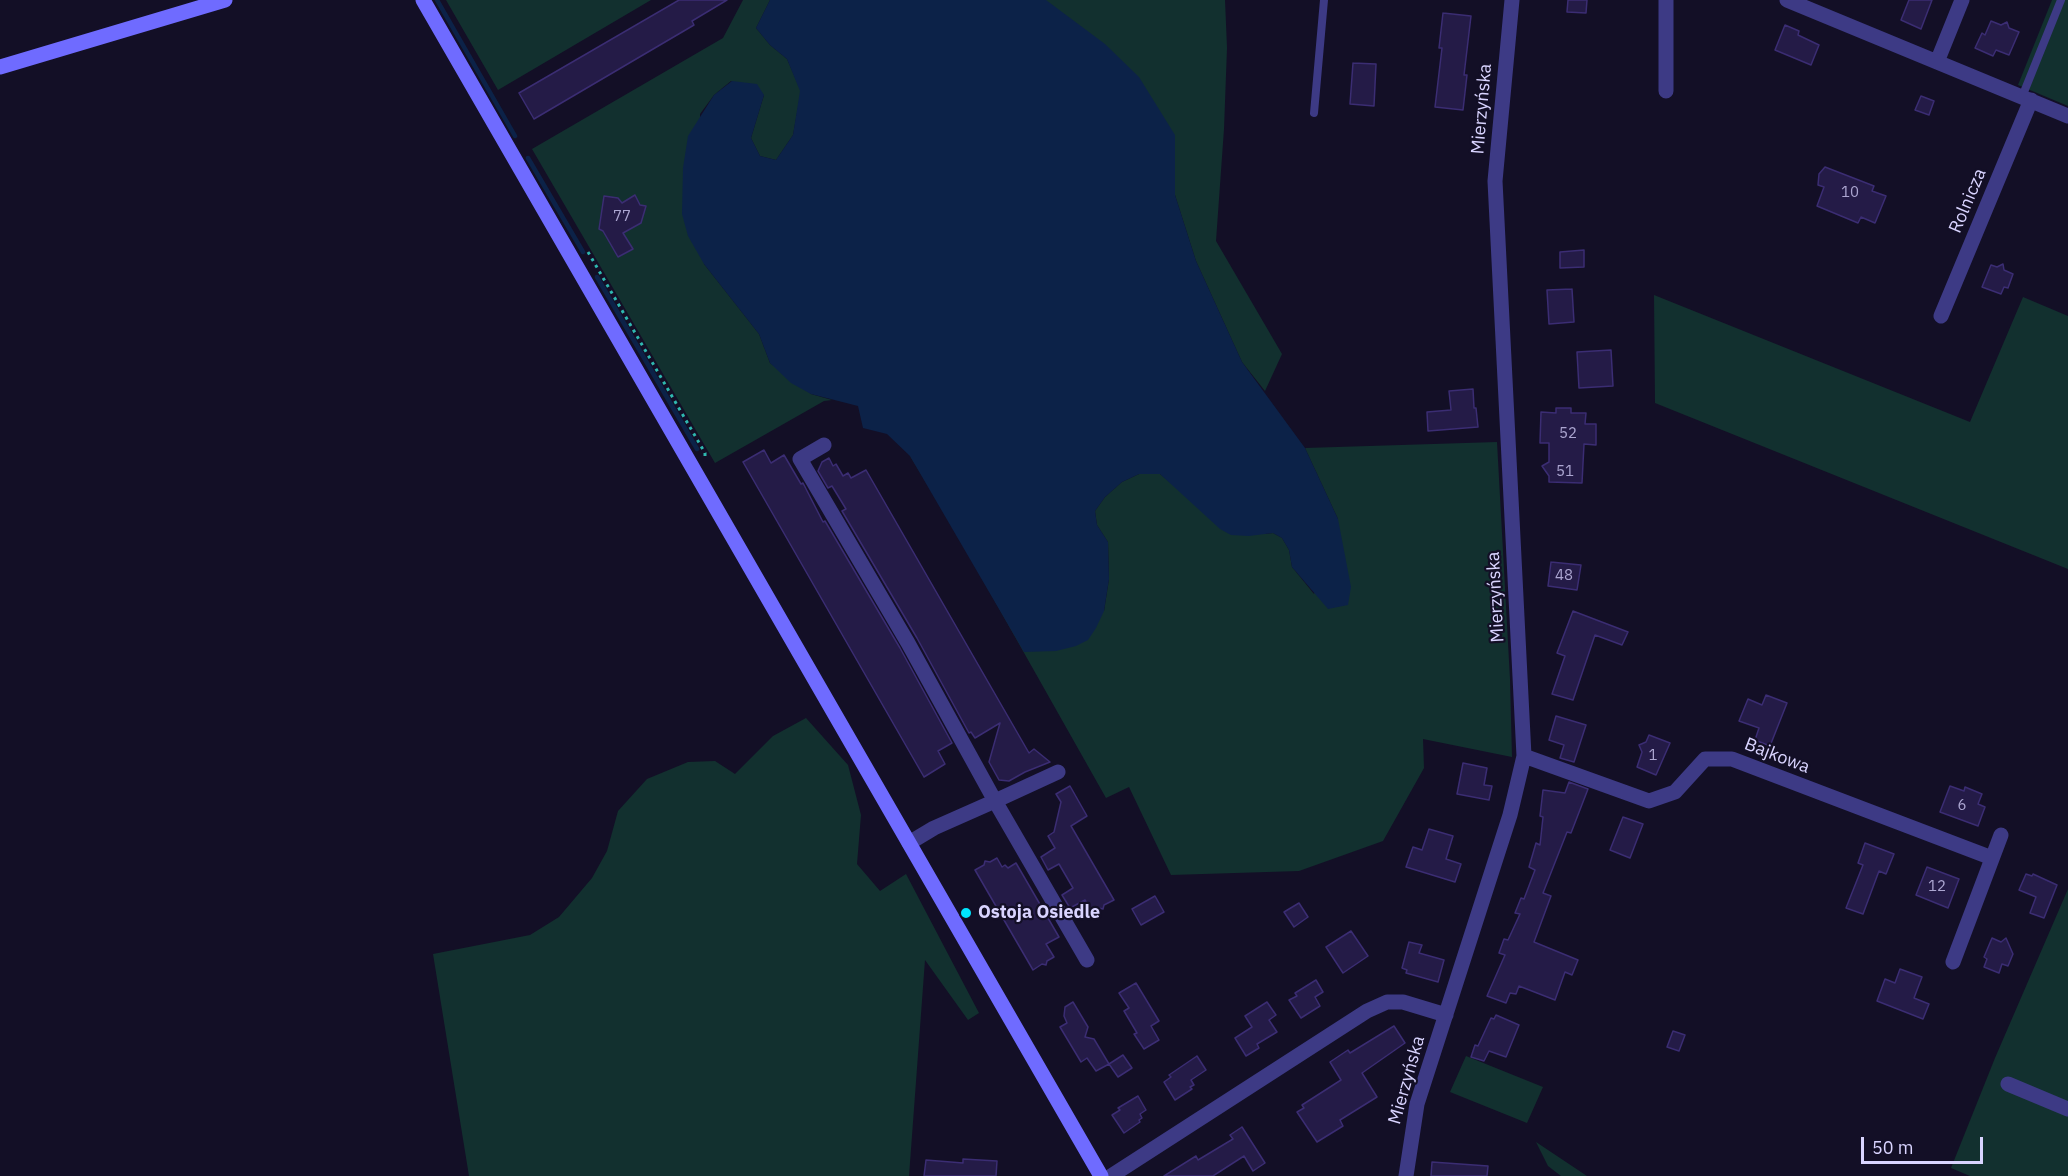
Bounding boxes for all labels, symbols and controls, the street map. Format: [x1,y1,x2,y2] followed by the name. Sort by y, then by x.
[1467,63,1497,155] street label: Mierzyńska
[1945,165,1991,237] street label: Rolnicza
[1841,184,1859,202] house number: 10
[613,208,631,226] house number: 77
[1559,425,1577,443] house number: 52
[1556,463,1574,481] house number: 51
[1483,551,1509,643] street label: Mierzyńska
[1555,567,1573,585] house number: 48
[1741,734,1813,778] street label: Bajkowa
[1649,747,1657,765] house number: 1
[1958,797,1966,815] house number: 6
[1928,878,1946,896] house number: 12
[978,902,1100,924] place label: Ostoja Osiedle
[959,906,973,920] marker: Ostoja Osiedle
[1384,1033,1430,1127] street label: Mierzyńska
[1864,1125,1986,1163] scale bar
[1872,1136,1914,1159] text: 50 m

